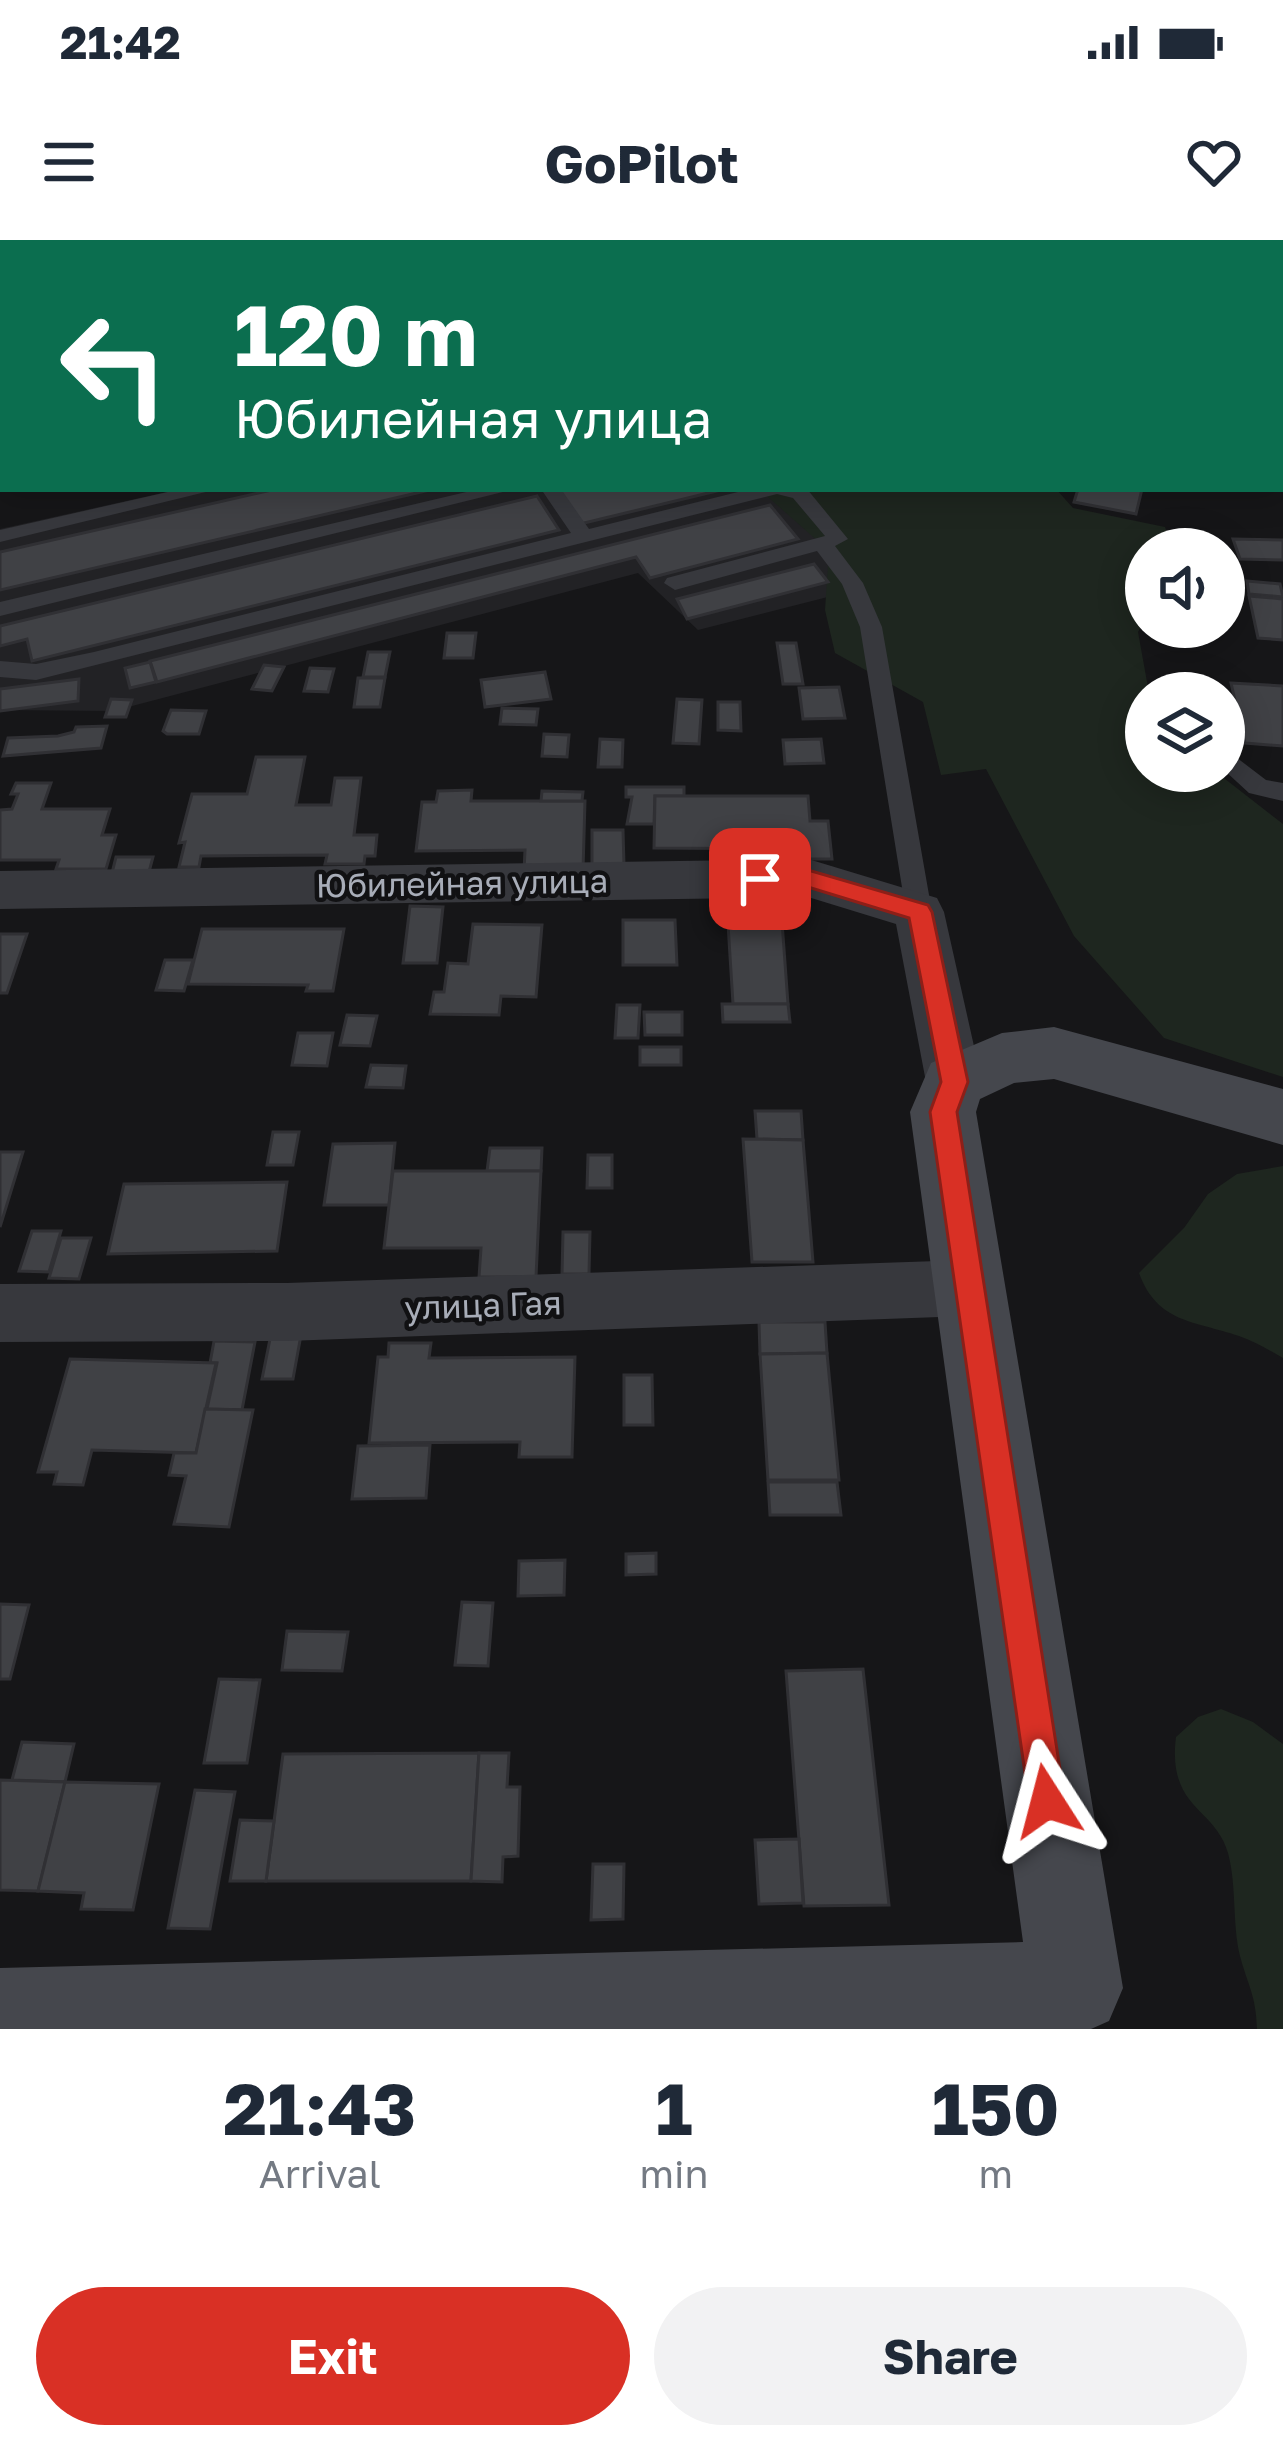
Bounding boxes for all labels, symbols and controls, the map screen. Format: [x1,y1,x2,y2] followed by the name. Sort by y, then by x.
[60,15,181,69] text: 21:42
[36,129,102,195] icon: menu
[1181,129,1247,195] icon: heart
[544,130,739,195] text: GoPilot
[234,284,478,384] text: 120 m
[36,288,192,444] icon: left
[234,385,712,450] text: Юбилейная улица
[1125,528,1245,792] map controls
[1125,528,1245,648] button: sound
[1125,672,1245,792] button: layers
[709,828,811,930] pin
[727,846,793,912] icon: arrive
[316,860,608,905] street label: Юбилейная улица
[404,1282,562,1327] street label: улица Гая
[984,1738,1110,1864] position arrow
[223,2064,416,2151] text: 21:43
[656,2064,693,2151] text: 1
[932,2064,1060,2151] text: 150
[259,2150,381,2197] text: Arrival
[640,2150,709,2197] text: min
[979,2150,1013,2197] text: m
[36,2287,630,2425] button: Exit
[654,2287,1247,2425] button: Share

